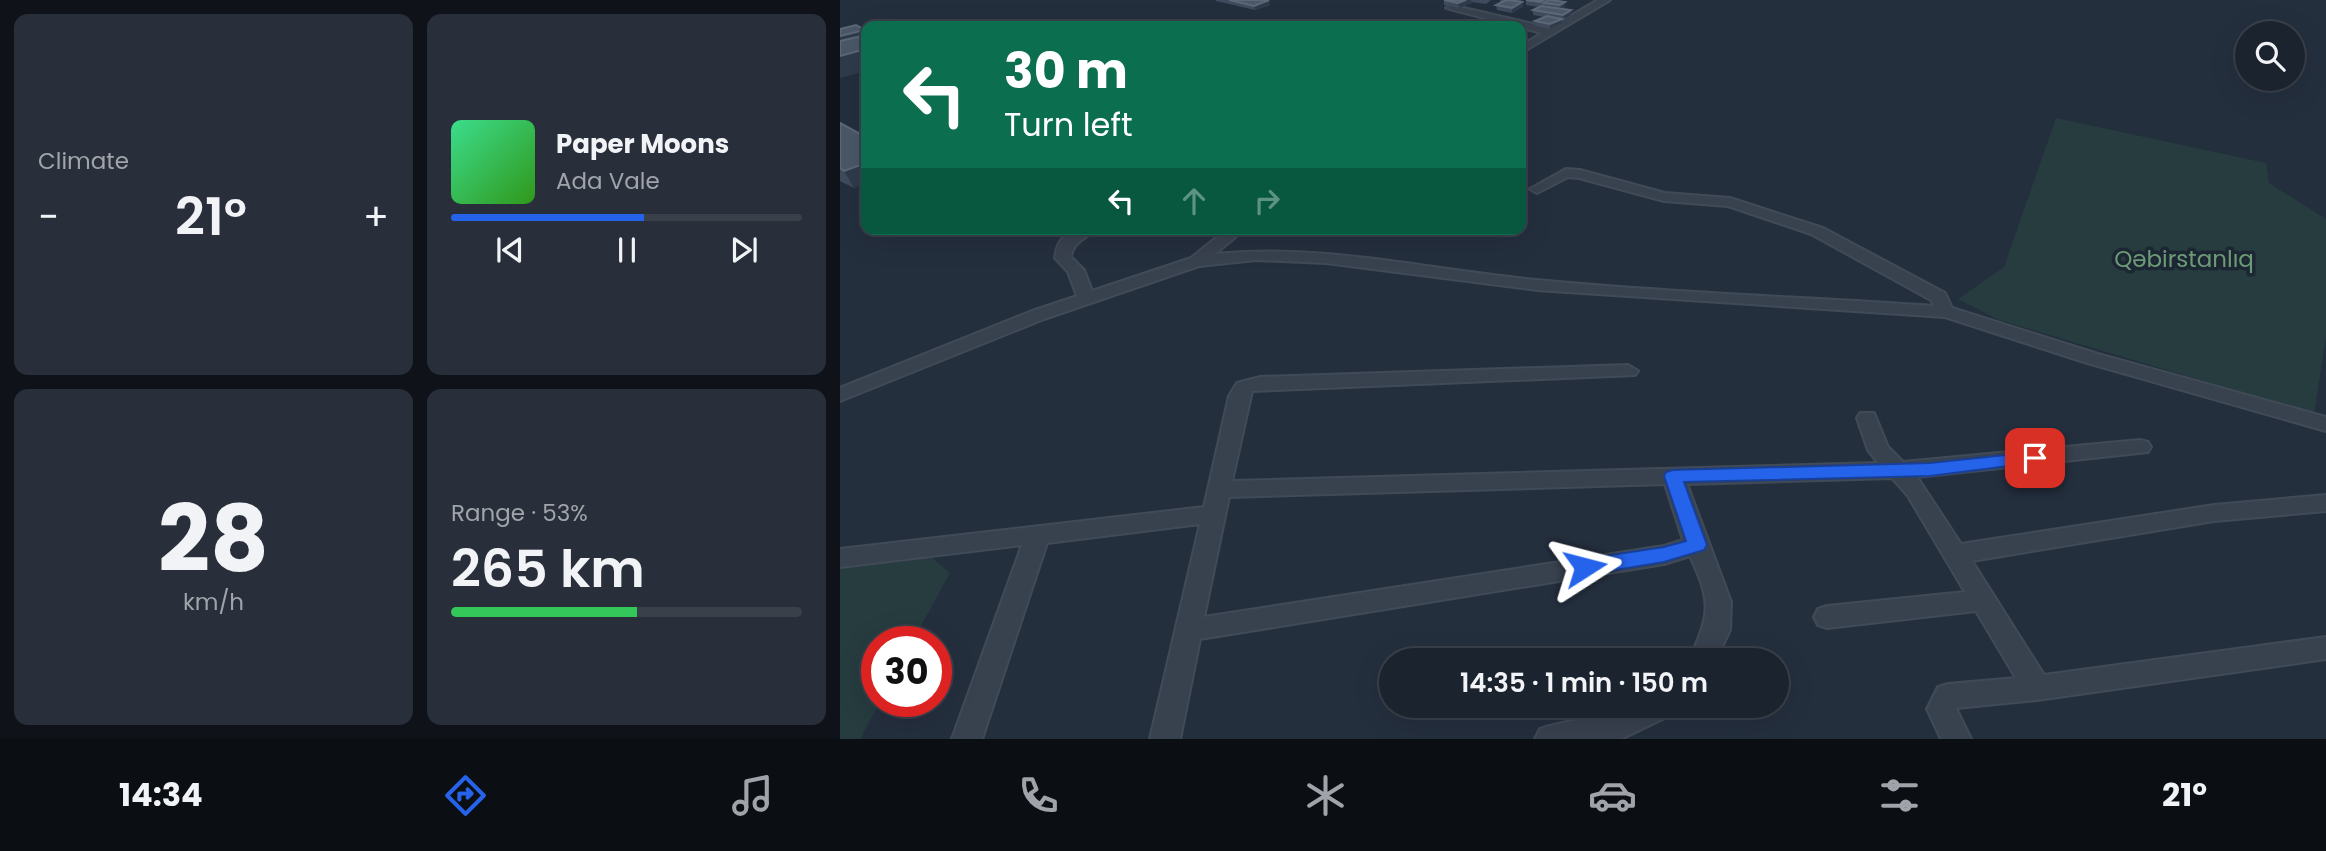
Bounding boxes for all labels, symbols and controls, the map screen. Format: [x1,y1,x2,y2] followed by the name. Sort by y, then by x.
[2235,21,2305,91] map controls
[2235,21,2305,91] button: search
[1004,37,1128,105] text: 30 m
[889,49,980,140] icon: left
[1004,102,1133,147] text: Turn left
[556,126,729,162] text: Paper Moons
[38,145,129,177] text: Climate
[556,165,660,197] text: Ada Vale
[175,180,247,253] text: 21°
[1102,182,1140,220] icon: left
[1175,182,1213,220] icon: ahead
[1248,182,1286,220] icon: right
[38,190,59,243] text: −
[363,190,389,243] text: +
[491,231,529,269] icon: previous
[608,231,646,269] icon: pause
[725,231,763,269] icon: next
[2114,243,2254,275] park label: Qəbirstanlıq
[2005,428,2065,488] pin
[2016,439,2054,477] icon: arrive
[158,475,269,603] text: 28
[451,497,588,529] text: Range · 53%
[1548,530,1622,604] position arrow
[451,532,645,605] text: 265 km
[183,586,244,618] text: km/h
[861,626,952,717] speed limit sign: 30
[1460,665,1708,701] text: 14:35 · 1 min · 150 m
[441,771,490,820] icon: directions
[728,771,777,820] icon: music
[1014,771,1063,820] icon: phone
[1301,771,1350,820] icon: climate
[1588,771,1637,820] icon: car
[1875,771,1924,820] icon: filters
[119,772,203,817] text: 14:34
[2162,772,2207,817] text: 21°

